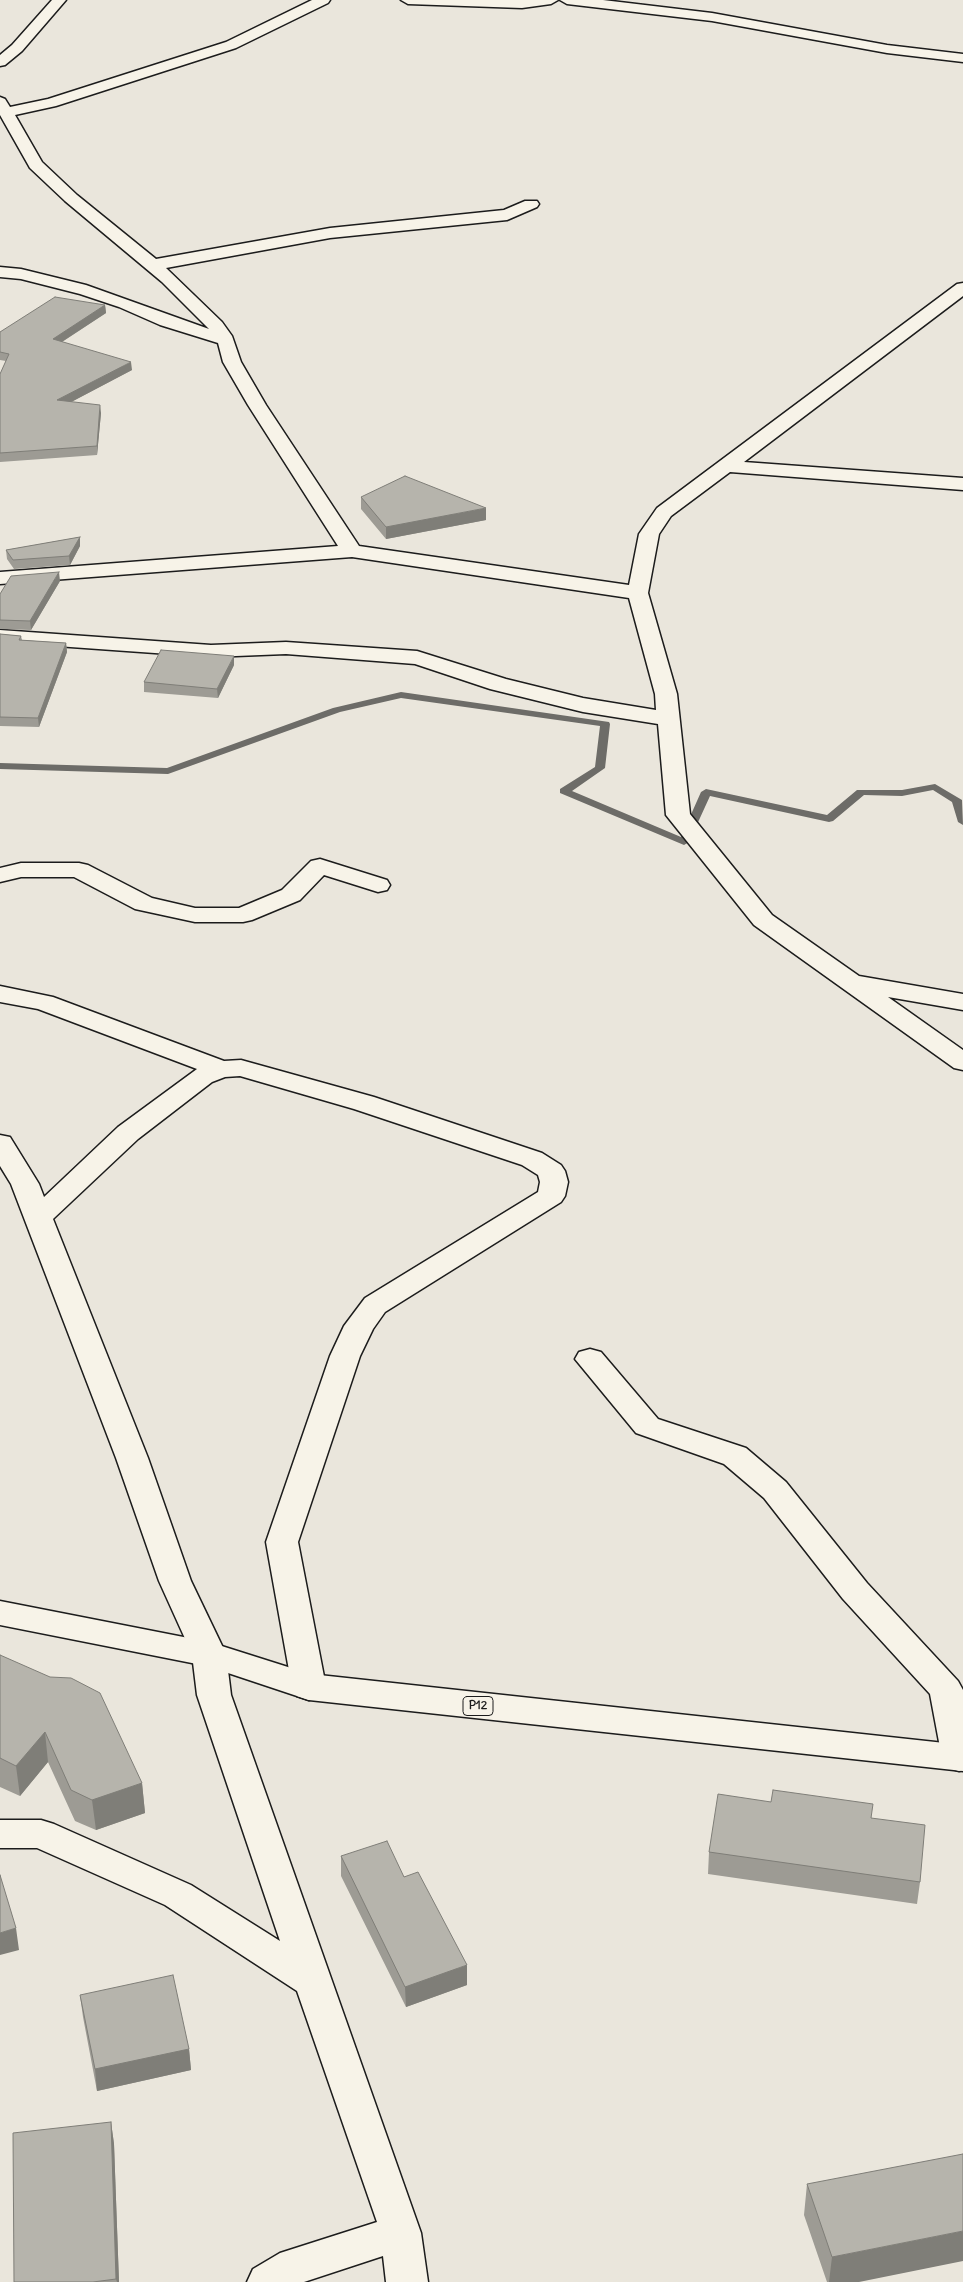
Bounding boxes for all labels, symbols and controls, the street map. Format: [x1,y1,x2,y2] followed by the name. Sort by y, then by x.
[463,1696,493,1715] road number: P12

